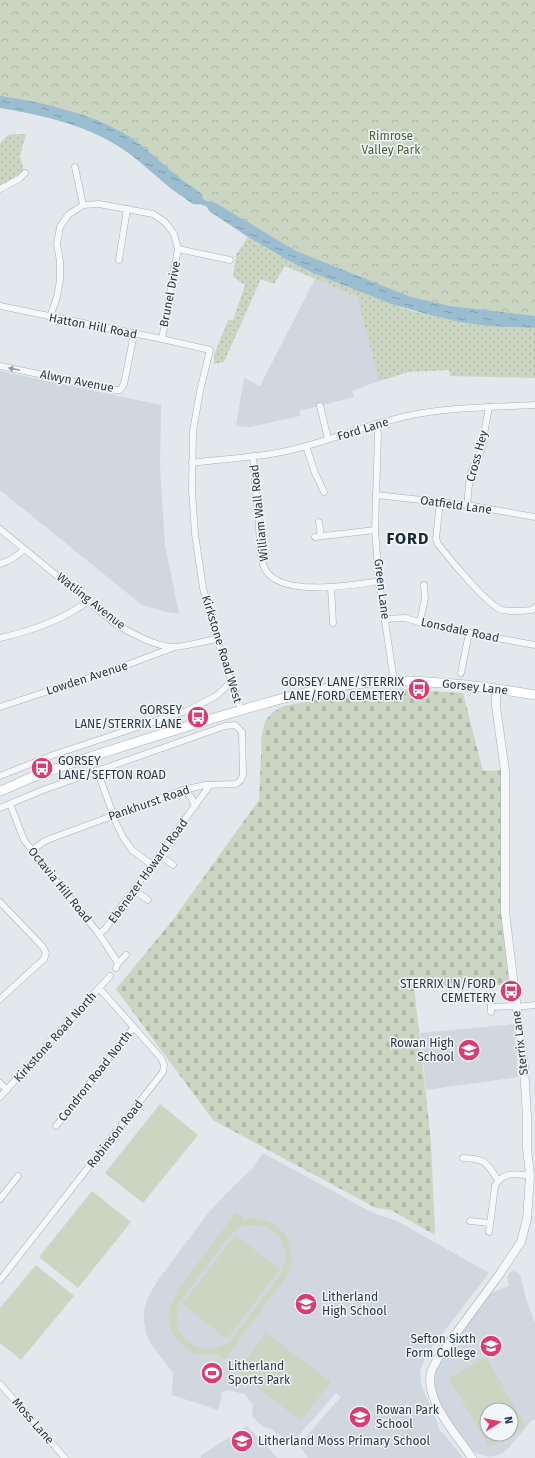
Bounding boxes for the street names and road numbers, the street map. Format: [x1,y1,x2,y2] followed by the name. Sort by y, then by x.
[157,260,183,328] street label: Brunel Drive
[48,311,138,341] street label: Hatton Hill Road
[39,367,115,395] street label: Alwyn Avenue
[336,415,390,443] street label: Ford Lane
[463,429,491,483] street label: Cross Hey
[247,464,271,562] street label: William Wall Road
[419,493,493,517] street label: Oatfield Lane
[371,558,393,620] street label: Green Lane
[54,570,128,632] street label: Watling Avenue
[199,593,245,705] street label: Kirkstone Road West
[420,615,500,645] street label: Lonsdale Road
[44,658,130,698] street label: Lowden Avenue
[441,677,509,697] street label: Gorsey Lane
[106,782,192,824] street label: Pankhurst Road
[105,816,191,926] street label: Ebenezer Howard Road
[25,844,95,926] street label: Octavia Hill Road
[11,989,99,1085] street label: Kirkstone Road North
[509,1010,531,1076] street label: Sterrix Lane
[55,1028,135,1124] street label: Condron Road North
[84,1097,146,1171] street label: Robinson Road
[9,1395,57,1447] street label: Moss Lane

